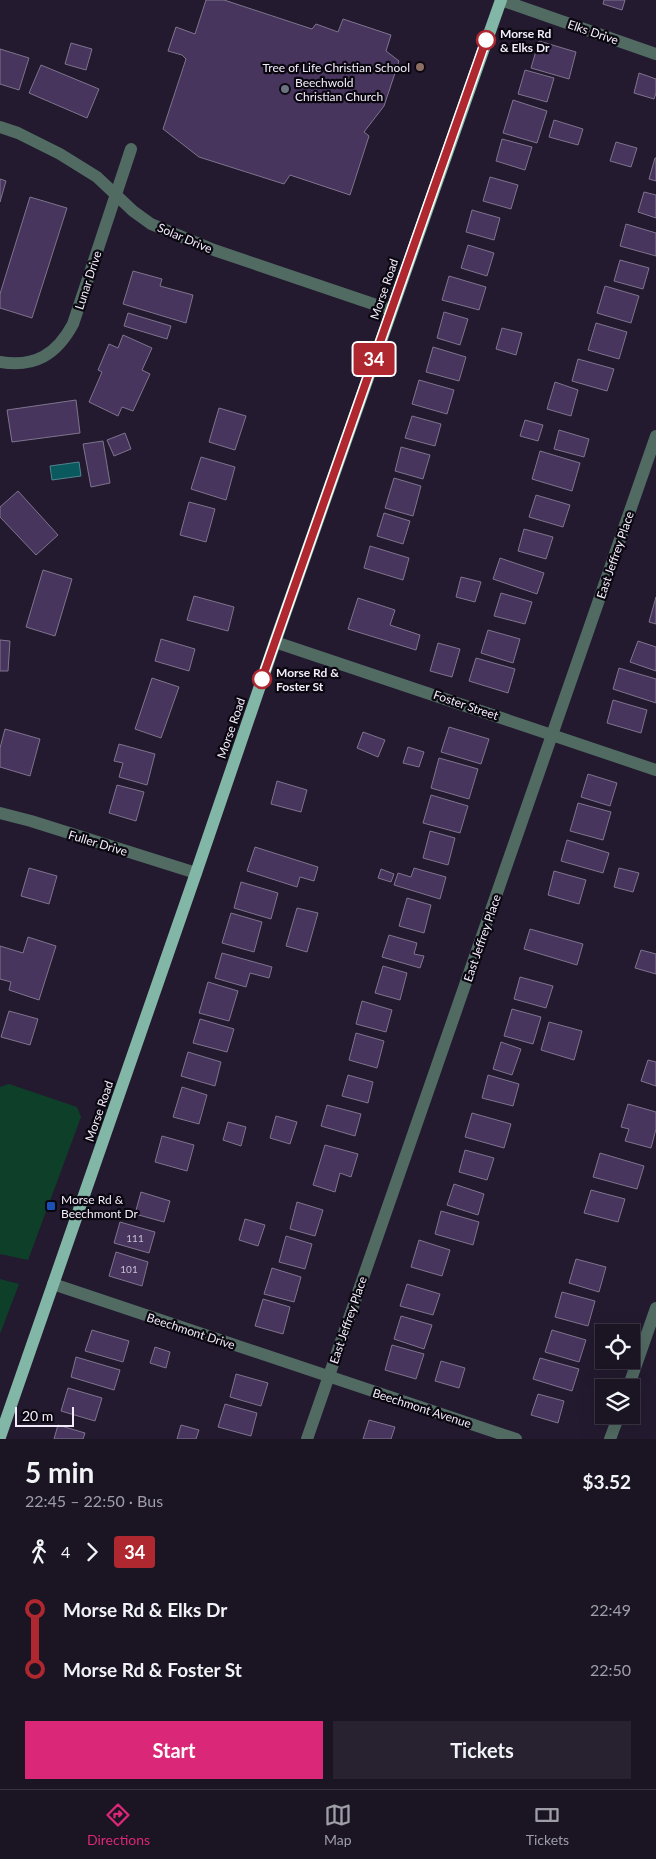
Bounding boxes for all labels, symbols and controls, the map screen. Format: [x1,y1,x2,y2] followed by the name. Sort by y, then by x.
[566,16,620,48] street label: Elks Drive
[500,26,552,55] place label: Morse Rd & Elks Dr
[476,30,496,50] marker: Morse Rd & Elks Dr
[263,60,410,75] place label: Tree of Life Christian School
[414,61,426,73] marker: Tree of Life Christian School
[295,75,383,104] place label: Beechwold Christian Church
[279,83,291,95] marker: Beechwold Christian Church
[155,220,215,256] street label: Solar Drive
[71,249,105,311] street label: Lunar Drive
[367,257,401,321] street label: Morse Road
[352,343,396,375] line badge: 34
[364,348,384,370] text: 34
[593,509,637,601] street label: East Jeffrey Place
[276,665,339,694] place label: Morse Rd & Foster St
[252,669,272,689] marker: Morse Rd & Foster St
[432,687,501,723] street label: Foster Street
[214,696,248,760] street label: Morse Road
[67,827,129,859] street label: Fuller Drive
[460,892,504,984] street label: East Jeffrey Place
[82,1079,116,1143] street label: Morse Road
[61,1192,138,1221] place label: Morse Rd & Beechmont Dr
[45,1200,57,1212] marker: Morse Rd & Beechmont Dr
[126,1232,144,1244] house number: 111
[120,1263,138,1275] house number: 101
[326,1274,370,1366] street label: East Jeffrey Place
[145,1310,237,1352] street label: Beechmont Drive
[595,1324,640,1424] map controls
[595,1324,640,1369] button: locate
[595,1379,640,1424] button: layers
[371,1385,473,1431] street label: Beechmont Avenue
[15,1404,74,1427] scale bar
[22,1407,53,1424] text: 20 m
[25,1455,94,1489] text: 5 min
[582,1470,631,1493] text: $3.52
[25,1491,163,1510] text: 22:45 – 22:50 · Bus
[25,1538,53,1566] icon: walk
[78,1538,106,1566] icon: forward
[124,1541,145,1563] text: 34
[61,1542,70,1561] text: 4
[63,1598,227,1621] text: Morse Rd & Elks Dr
[590,1600,631,1619] text: 22:49
[63,1658,242,1681] text: Morse Rd & Foster St
[590,1660,631,1679] text: 22:50
[25,1721,323,1779] button: Start
[333,1721,631,1779] button: Tickets
[87,1801,150,1848] tab: Directions
[324,1801,352,1848] tab: Map
[526,1801,569,1848] tab: Tickets

